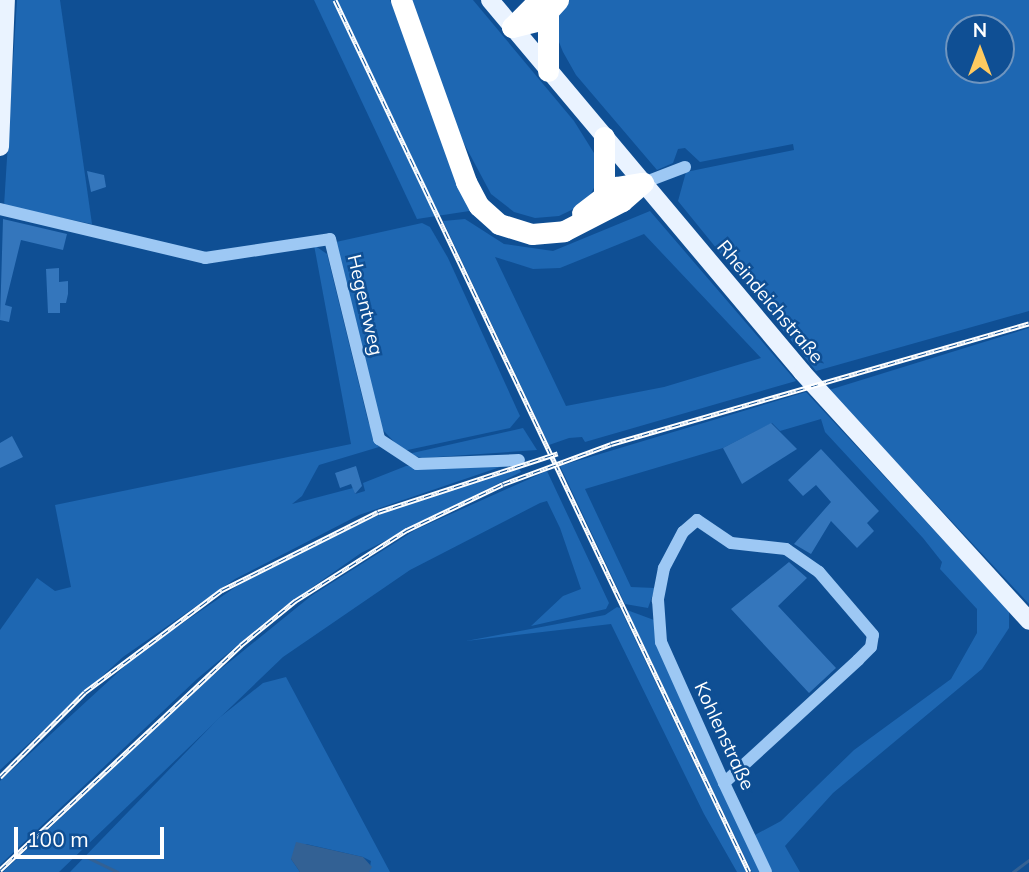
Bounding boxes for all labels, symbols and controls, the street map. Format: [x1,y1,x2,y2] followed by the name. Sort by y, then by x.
[945,14,1015,84] north arrow
[973,18,987,42] text: N
[712,236,828,368] street label: Rheindeichstraße
[342,252,388,358] street label: Hegentweg
[689,678,759,794] street label: Kohlenstraße
[18,812,168,856] scale bar
[27,826,89,852] text: 100 m

